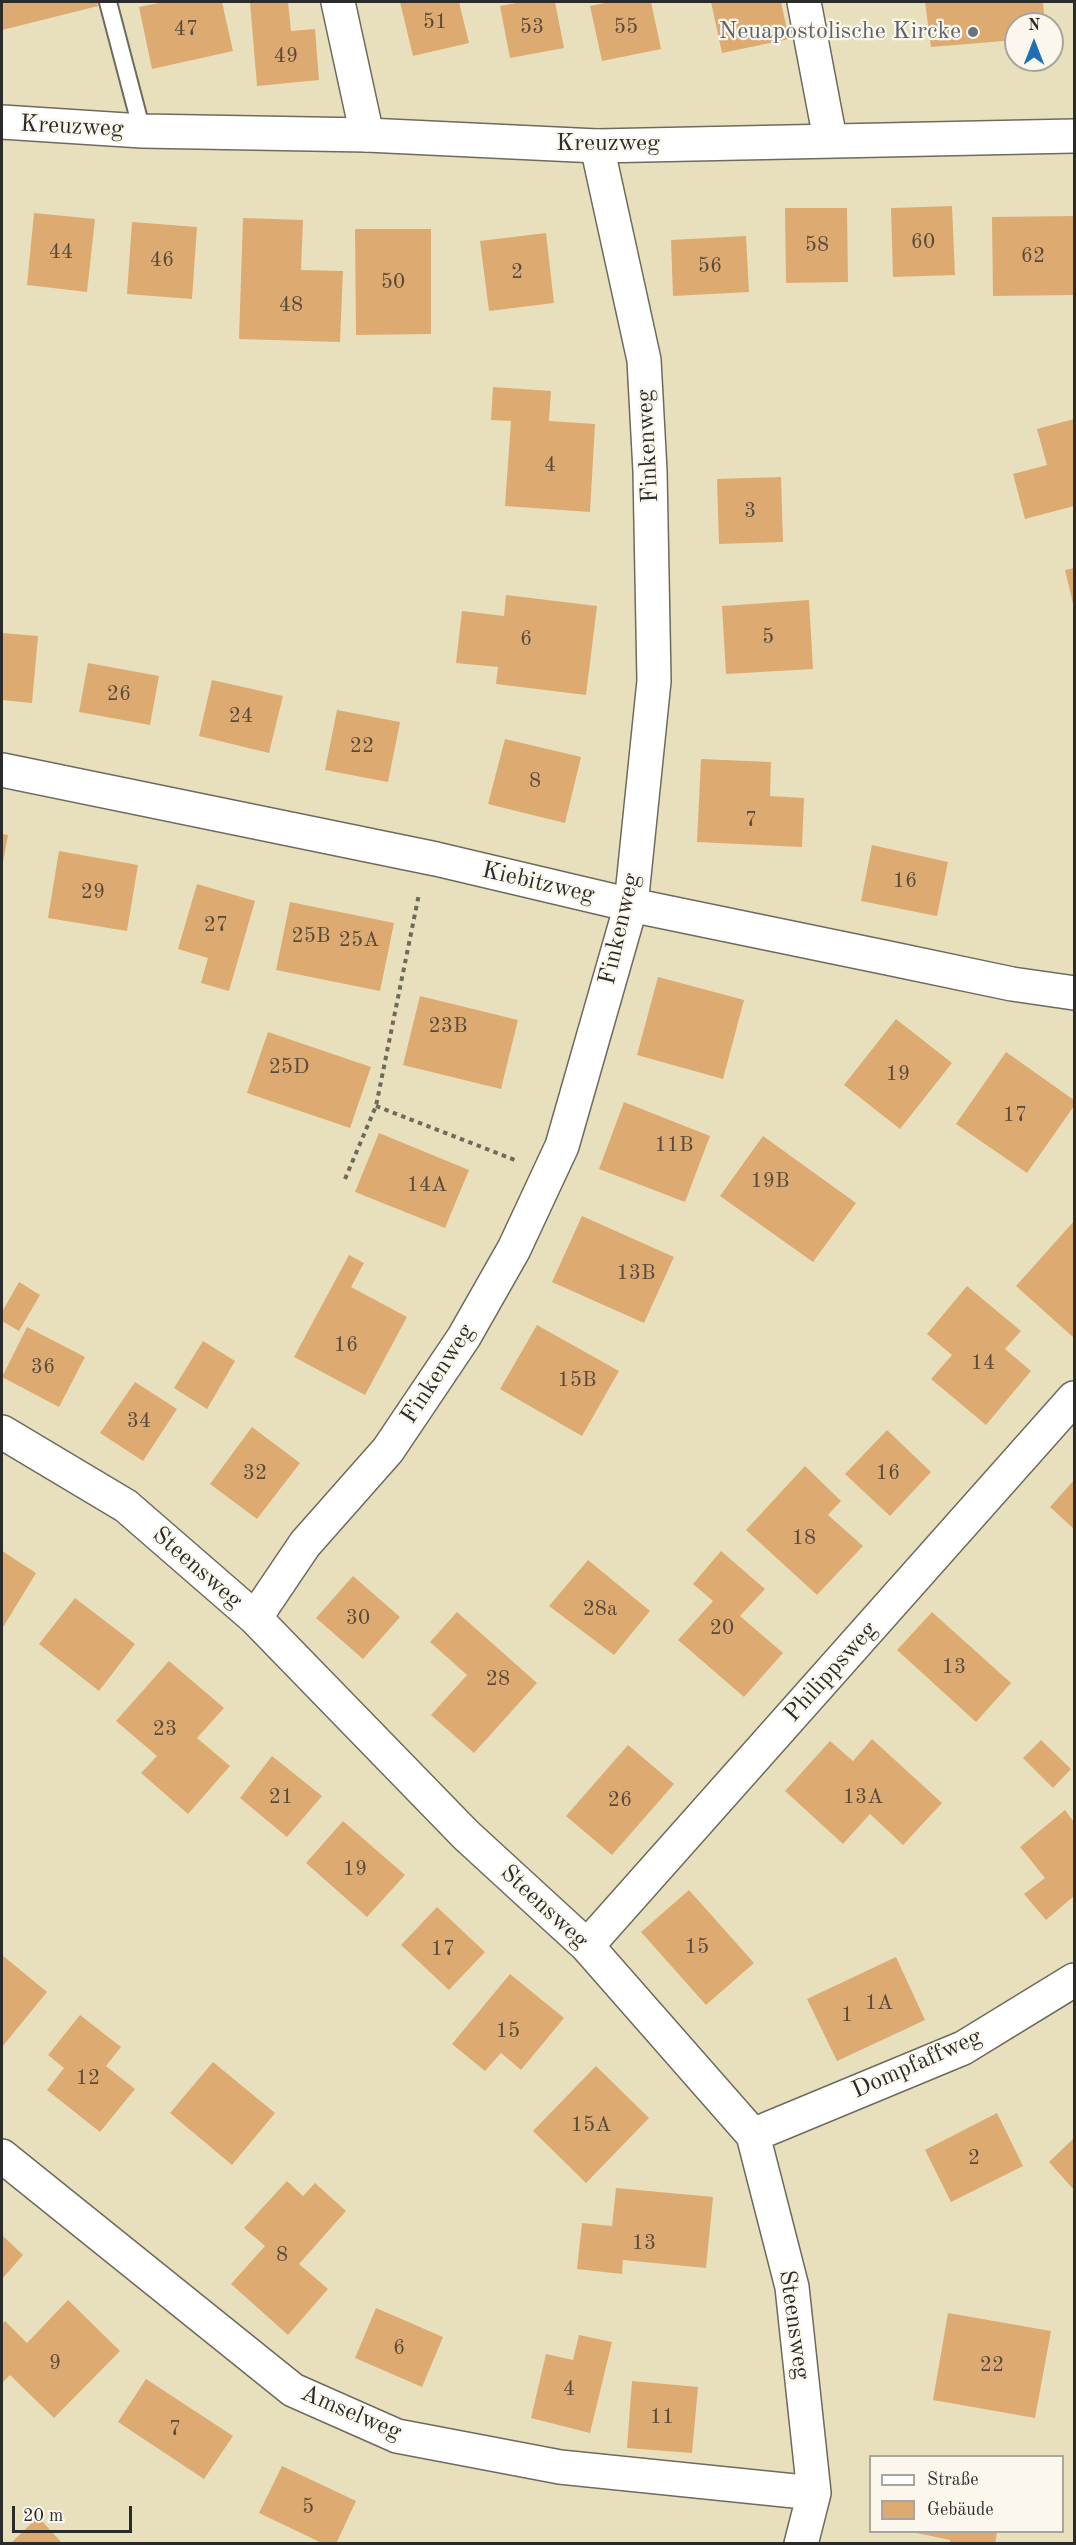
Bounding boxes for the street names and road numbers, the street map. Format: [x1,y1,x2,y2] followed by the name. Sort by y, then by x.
[19,110,125,144] street label: Kreuzweg
[556,130,660,158] street label: Kreuzweg
[631,389,665,503] street label: Finkenweg
[479,856,597,910] street label: Kiebitzweg
[593,870,647,988] street label: Finkenweg
[395,1319,481,1429] street label: Finkenweg
[146,1521,248,1615] street label: Steensweg
[778,1616,884,1728] street label: Philippsweg
[494,1859,594,1955] street label: Steensweg
[848,2023,986,2105] street label: Dompfaffweg
[772,2268,816,2382] street label: Steensweg
[296,2379,406,2447] street label: Amselweg

